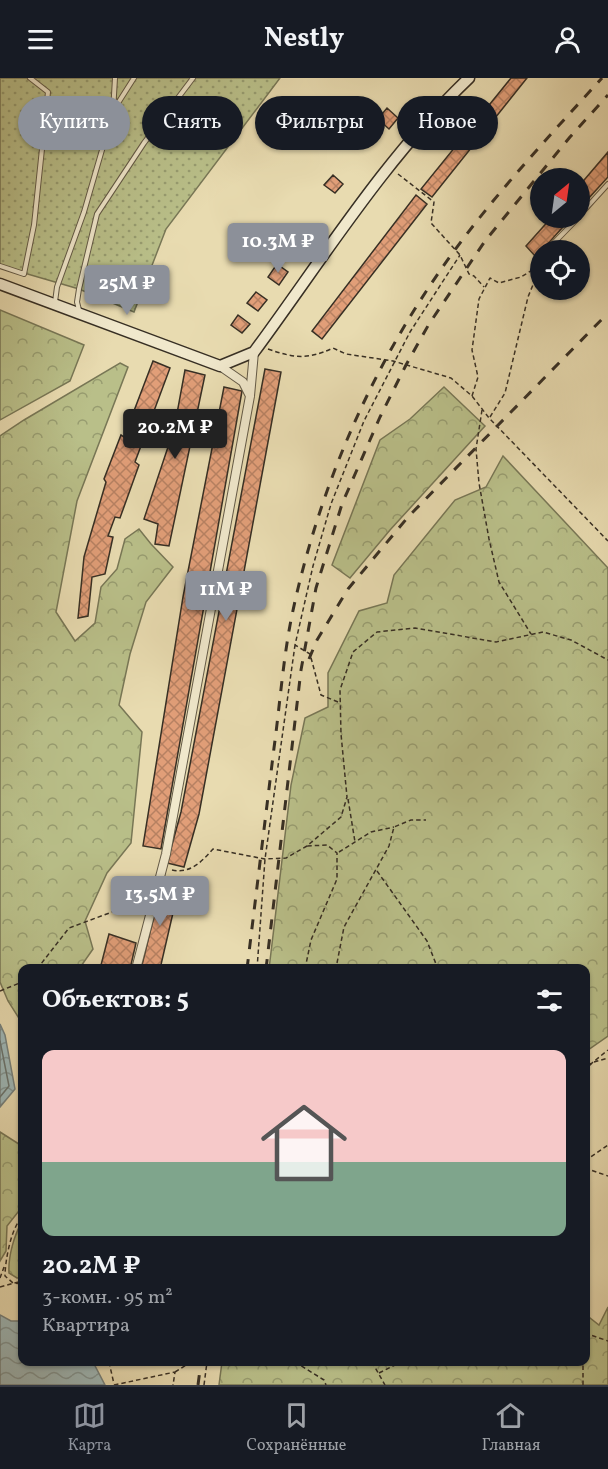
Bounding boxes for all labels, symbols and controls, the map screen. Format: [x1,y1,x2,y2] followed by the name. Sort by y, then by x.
[264,20,344,58] text: Nestly
[24,23,57,56] icon: menu
[551,23,584,56] icon: person
[18,96,130,150] chip: Купить
[142,96,243,150] chip: Снять
[255,96,385,150] chip: Фильтры
[397,96,498,150] chip: Новое
[530,168,590,228] north arrow
[530,168,590,300] map controls
[223,223,333,274] pin: 10.3M ₽
[242,228,314,256] text: 10.3M ₽
[530,240,590,300] button: locate
[85,265,169,316] pin: 25M ₽
[98,270,156,298] text: 25M ₽
[120,409,230,460] pin: 20.2M ₽
[137,414,213,442] text: 20.2M ₽
[184,571,268,622] pin: 11M ₽
[199,576,253,604] text: 11M ₽
[105,876,215,927] pin: 13.5M ₽
[125,881,195,909] text: 13.5M ₽
[42,982,189,1018] text: Объектов: 5
[533,984,566,1017] icon: filters
[250,1089,358,1197] icon: home
[42,1248,140,1284] text: 20.2M ₽
[42,1284,173,1312] text: 3-комн. · 95 m²
[42,1312,130,1340] text: Квартира
[68,1399,111,1457] tab: Карта
[247,1399,346,1457] tab: Сохранённые
[482,1399,540,1457] tab: Главная

